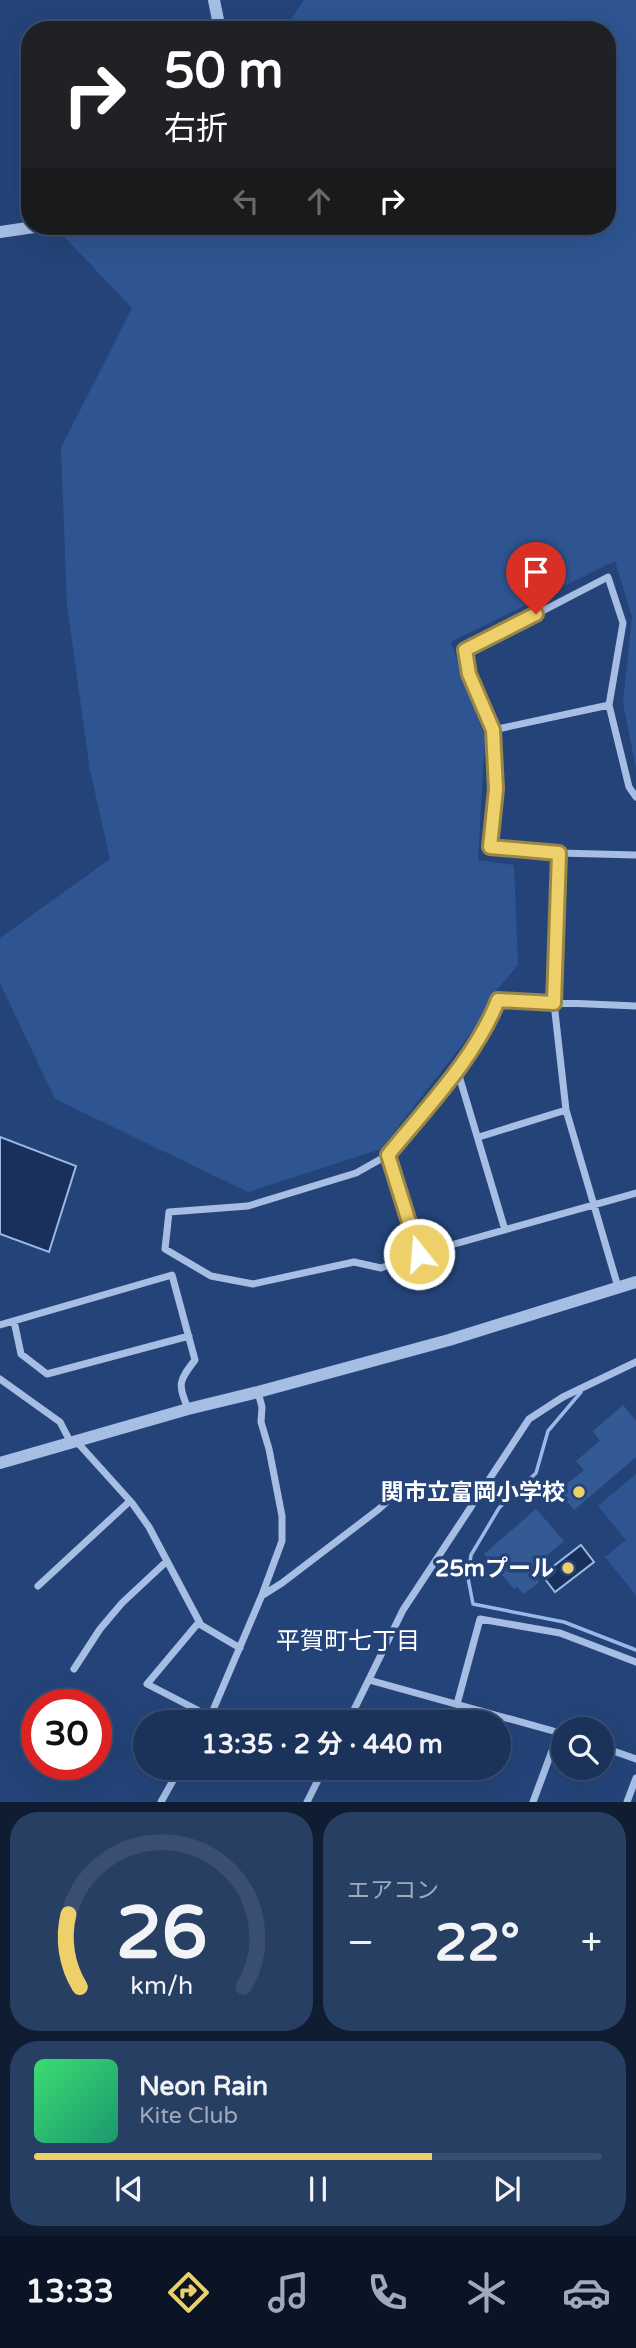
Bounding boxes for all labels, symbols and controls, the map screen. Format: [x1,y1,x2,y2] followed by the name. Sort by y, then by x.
[164,42,283,101] text: 50 m
[49,49,140,140] icon: right
[164,110,228,148] text: 右折
[227,182,265,220] icon: left
[300,182,338,220] icon: ahead
[373,182,411,220] icon: right
[506,542,566,614] pin
[517,553,555,591] icon: arrive
[382,1217,456,1291] position arrow
[381,1479,565,1507] place label: 関市立富岡小学校
[571,1484,587,1500] marker: 関市立富岡小学校
[435,1555,554,1583] place label: 25mプール
[560,1560,576,1576] marker: 25mプール
[276,1627,420,1656] district label: 平賀町七丁目
[21,1689,112,1780] speed limit sign: 30
[551,1717,614,1780] map controls
[551,1717,614,1780] button: search
[201,1729,443,1760] text: 13:35 · 2 分 · 440 m
[347,1877,439,1905] text: エアコン
[116,1891,207,1979] text: 26
[435,1912,520,1975] text: 22°
[347,1920,374,1966] text: −
[581,1920,602,1966] text: +
[130,1971,193,2001] text: km/h
[139,2071,268,2102] text: Neon Rain
[139,2102,238,2130] text: Kite Club
[110,2170,148,2208] icon: previous
[299,2170,337,2208] icon: pause
[488,2170,526,2208] icon: next
[164,2268,213,2317] icon: directions
[264,2268,313,2317] icon: music
[363,2268,412,2317] icon: phone
[462,2268,511,2317] icon: climate
[562,2268,611,2317] icon: car
[25,2273,114,2311] text: 13:33

